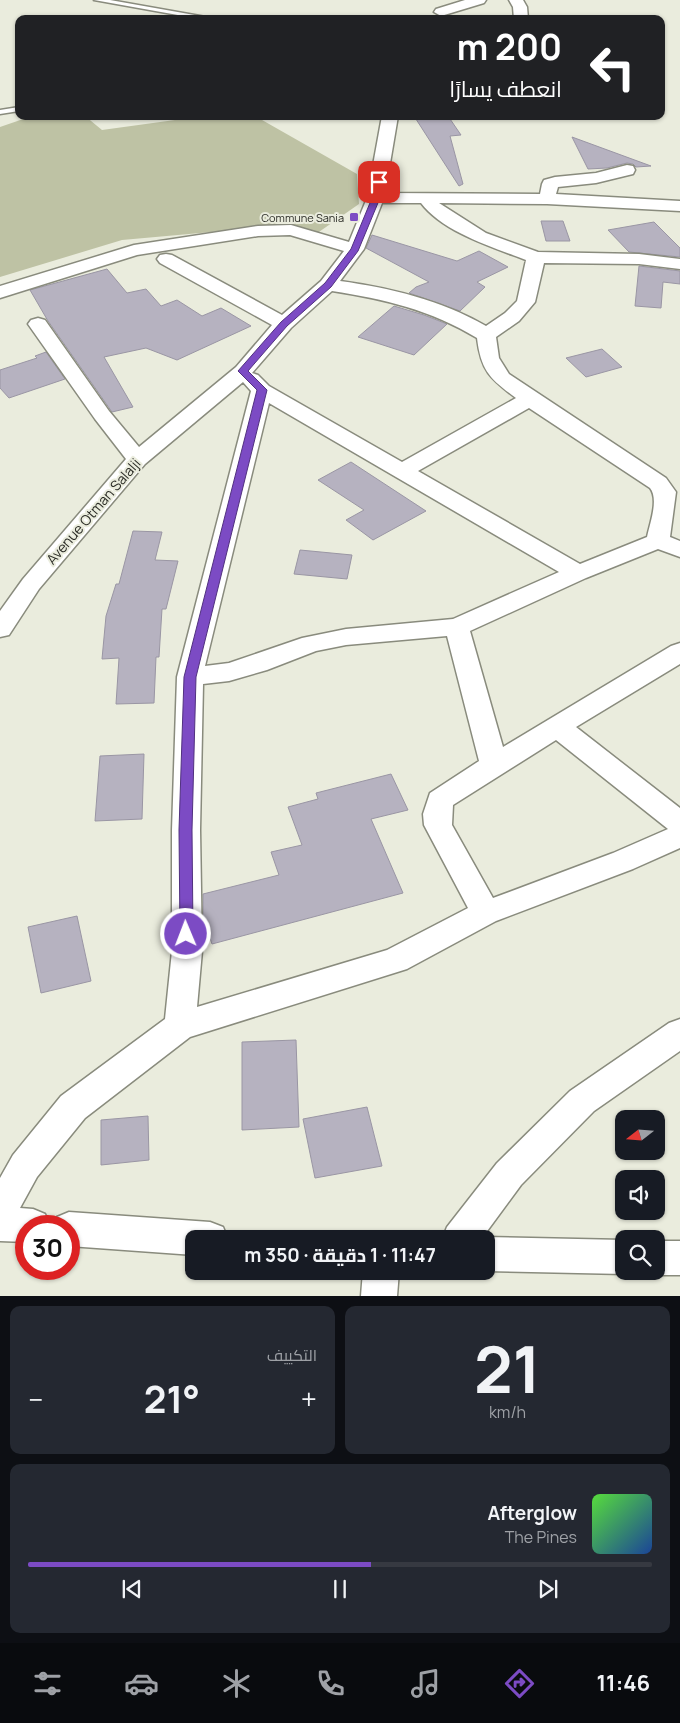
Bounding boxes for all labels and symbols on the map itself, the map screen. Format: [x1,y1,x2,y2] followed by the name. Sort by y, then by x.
[358,161,400,203] pin
[261,210,344,225] place label: Commune Sania
[348,211,360,223] marker: Commune Sania
[42,454,144,568] street label: Avenue Otman Salalji
[159,907,211,959] position arrow
[615,1110,665,1160] north arrow
[15,1215,80,1280] speed limit sign: 30

